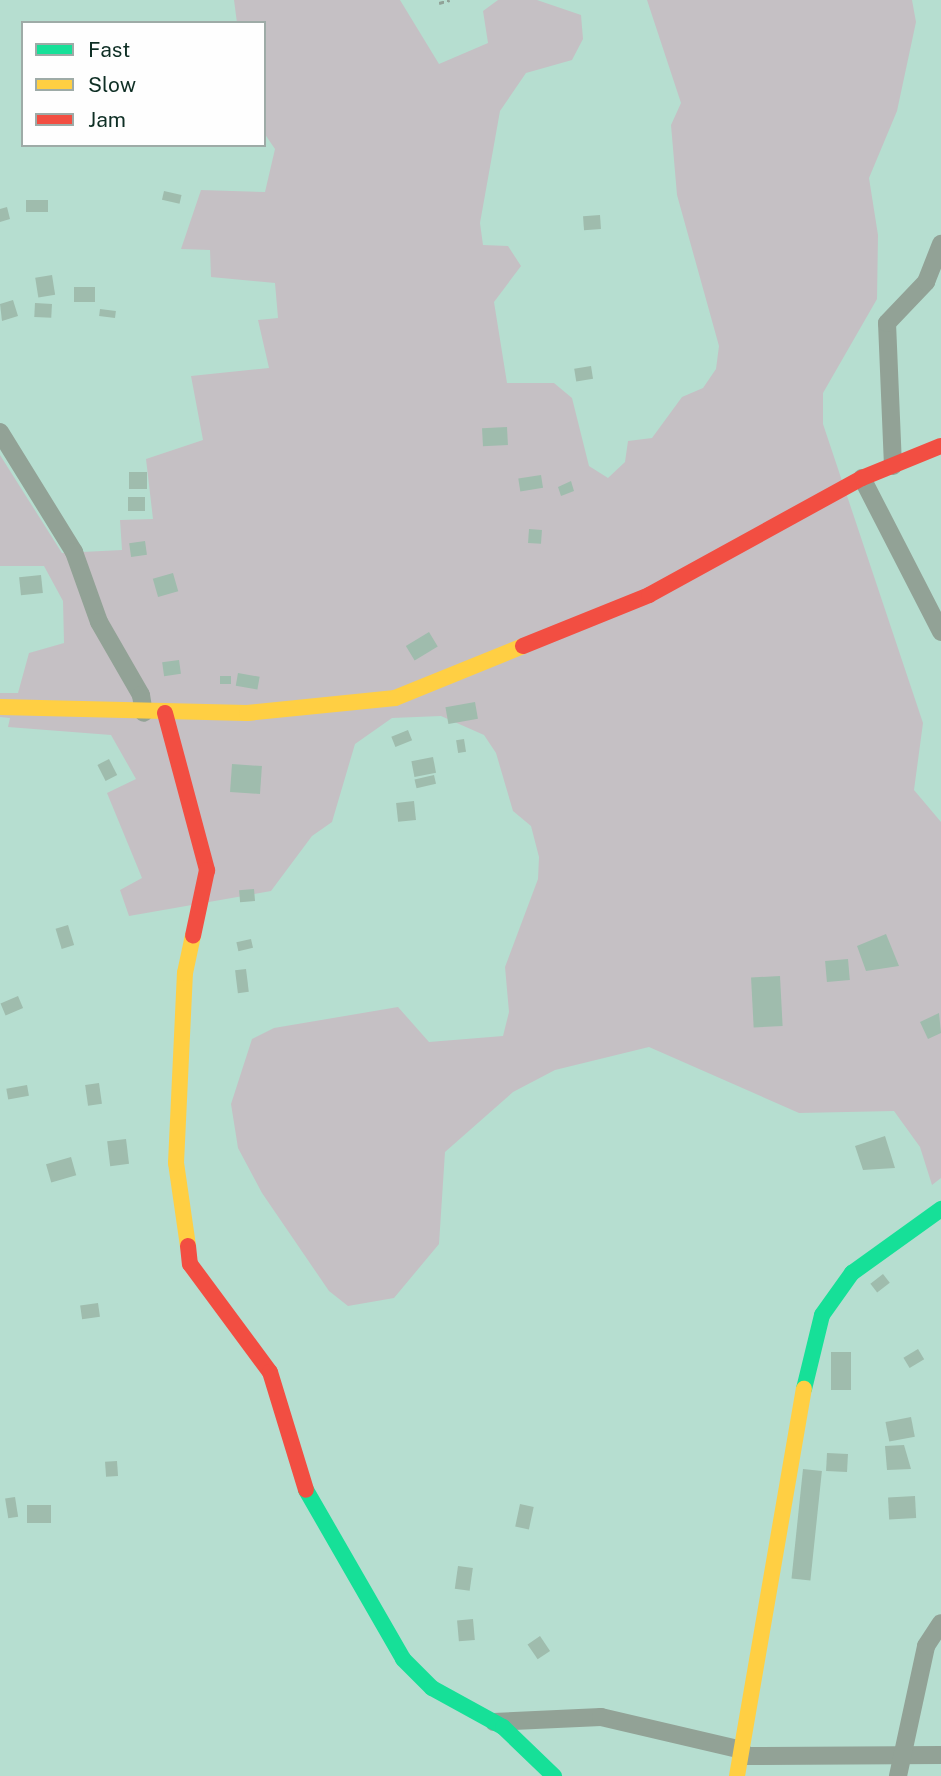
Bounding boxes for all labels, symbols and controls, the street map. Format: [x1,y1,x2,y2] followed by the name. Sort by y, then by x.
[21,21,266,147] legend
[88,37,130,62] text: Fast
[88,72,136,97] text: Slow
[88,107,126,132] text: Jam

